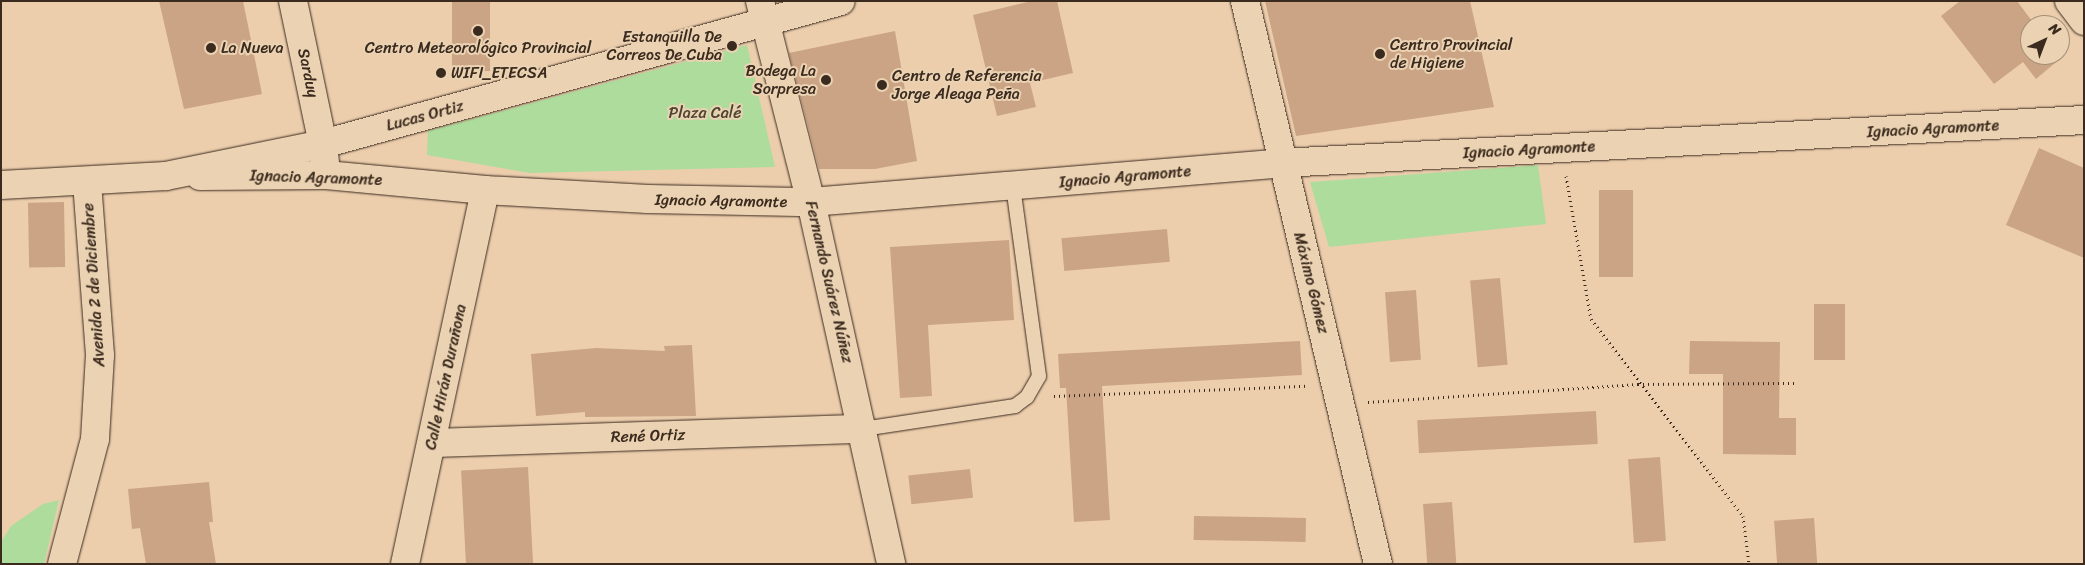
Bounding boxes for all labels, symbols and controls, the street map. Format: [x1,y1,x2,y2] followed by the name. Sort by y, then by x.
[2020,15,2070,65] north arrow
[2043,17,2067,42] text: N
[472,25,484,37] marker: Centro Meteorológico Provincial
[607,27,722,65] place label: Estanquilla De Correos De Cuba
[1390,35,1513,73] place label: Centro Provincial de Higiene
[221,38,284,58] place label: La Nueva
[365,38,591,58] place label: Centro Meteorológico Provincial
[726,40,738,52] marker: Estanquilla De Correos De Cuba
[205,42,217,54] marker: La Nueva
[293,47,323,99] street label: Sarduy
[1374,48,1386,60] marker: Centro Provincial de Higiene
[745,61,816,99] place label: Bodega La Sorpresa
[451,63,547,83] place label: WIFI_ETECSA
[892,66,1042,104] place label: Centro de Referencia Jorge Aleaga Peña
[435,67,447,79] marker: WIFI_ETECSA
[820,74,832,86] marker: Bodega La Sorpresa
[876,79,888,91] marker: Centro de Referencia Jorge Aleaga Peña
[384,96,466,136] street label: Lucas Ortiz
[669,103,741,123] park label: Plaza Calé
[1866,116,2000,142] street label: Ignacio Agramonte
[1462,137,1596,163] street label: Ignacio Agramonte
[1058,162,1192,192] street label: Ignacio Agramonte
[249,166,383,190] street label: Ignacio Agramonte
[655,190,787,212] street label: Ignacio Agramonte
[801,199,857,365] street label: Fernando Suárez Núñez
[79,203,109,367] street label: Avenida 2 de Diciembre
[1289,230,1333,336] street label: Máximo Gómez
[421,302,471,452] street label: Calle Hirán Durañona
[610,425,686,447] street label: René Ortiz

